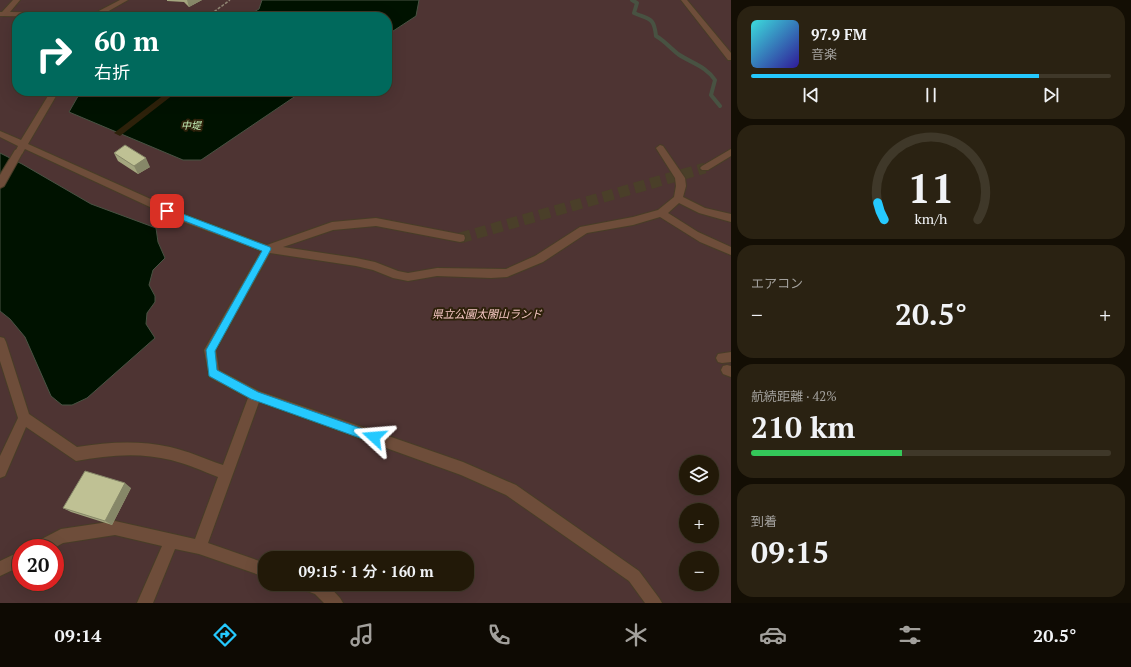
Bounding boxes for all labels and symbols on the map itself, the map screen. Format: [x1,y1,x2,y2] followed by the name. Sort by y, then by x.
[181,119,202,132] water label: 中堤
[150,194,184,228] pin
[432,307,543,321] park label: 県立公園太閤山ランド
[353,416,395,458] position arrow
[12,539,64,591] speed limit sign: 20

